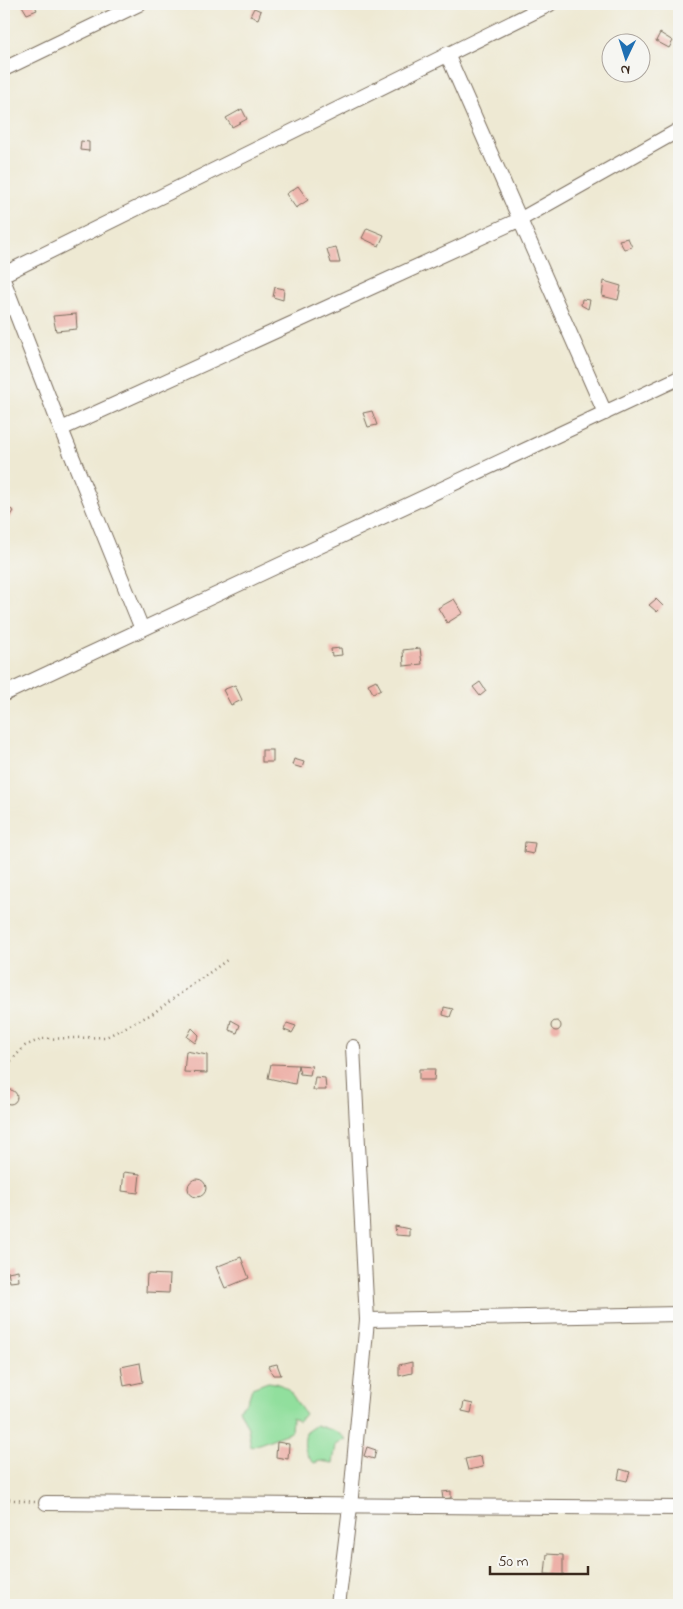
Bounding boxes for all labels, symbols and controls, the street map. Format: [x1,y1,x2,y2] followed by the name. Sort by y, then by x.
[600,32,650,82] north arrow
[620,59,631,80] text: N
[490,1544,588,1576] scale bar
[498,1551,529,1573] text: 50 m

